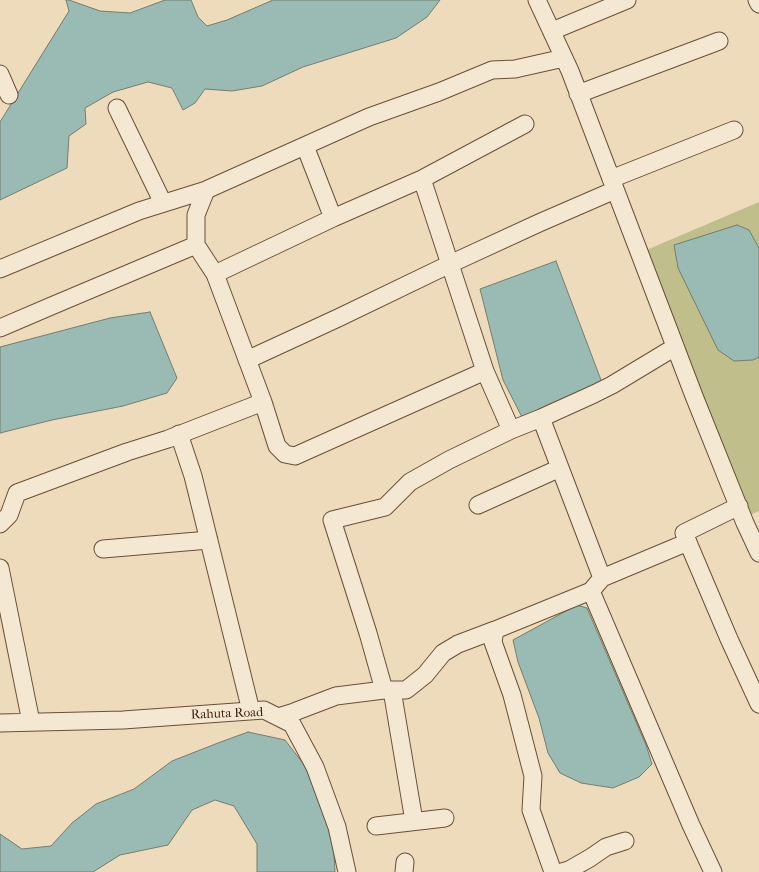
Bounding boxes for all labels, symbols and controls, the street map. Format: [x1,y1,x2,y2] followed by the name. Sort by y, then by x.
[191,705,263,723] street label: Rahuta Road

